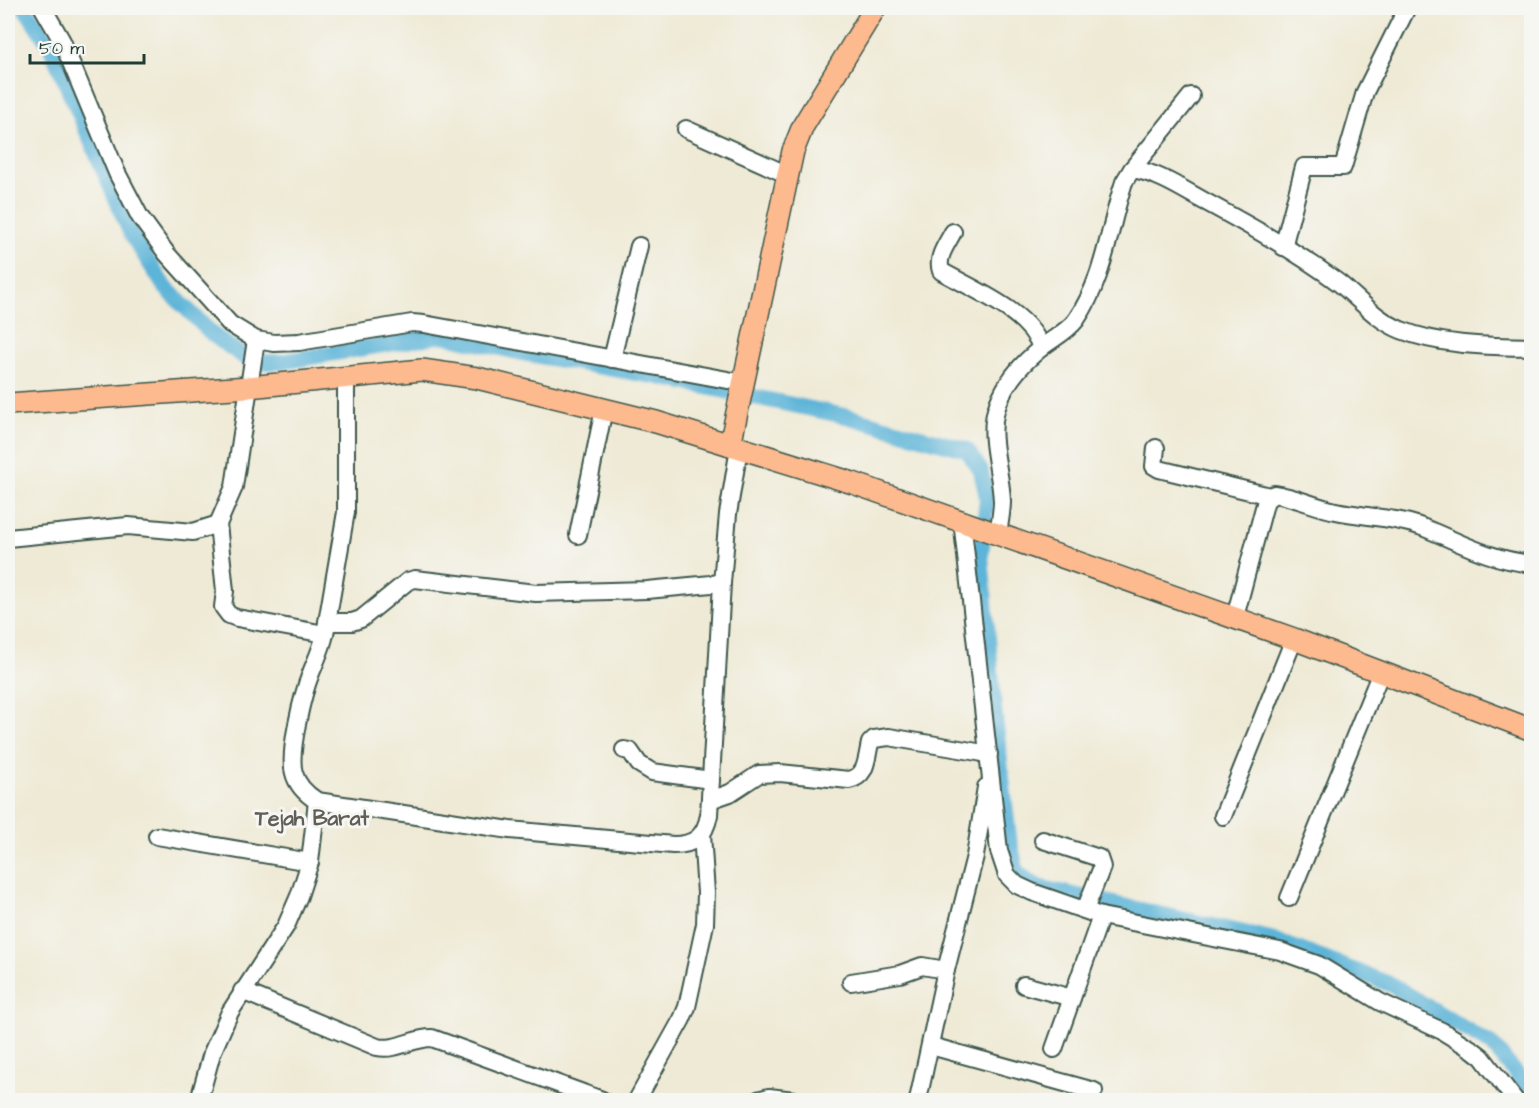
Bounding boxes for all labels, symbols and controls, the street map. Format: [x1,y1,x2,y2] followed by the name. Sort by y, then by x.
[30,27,144,65] scale bar
[39,36,84,61] text: 50 m
[254,804,370,834] district label: Tejah Barat

